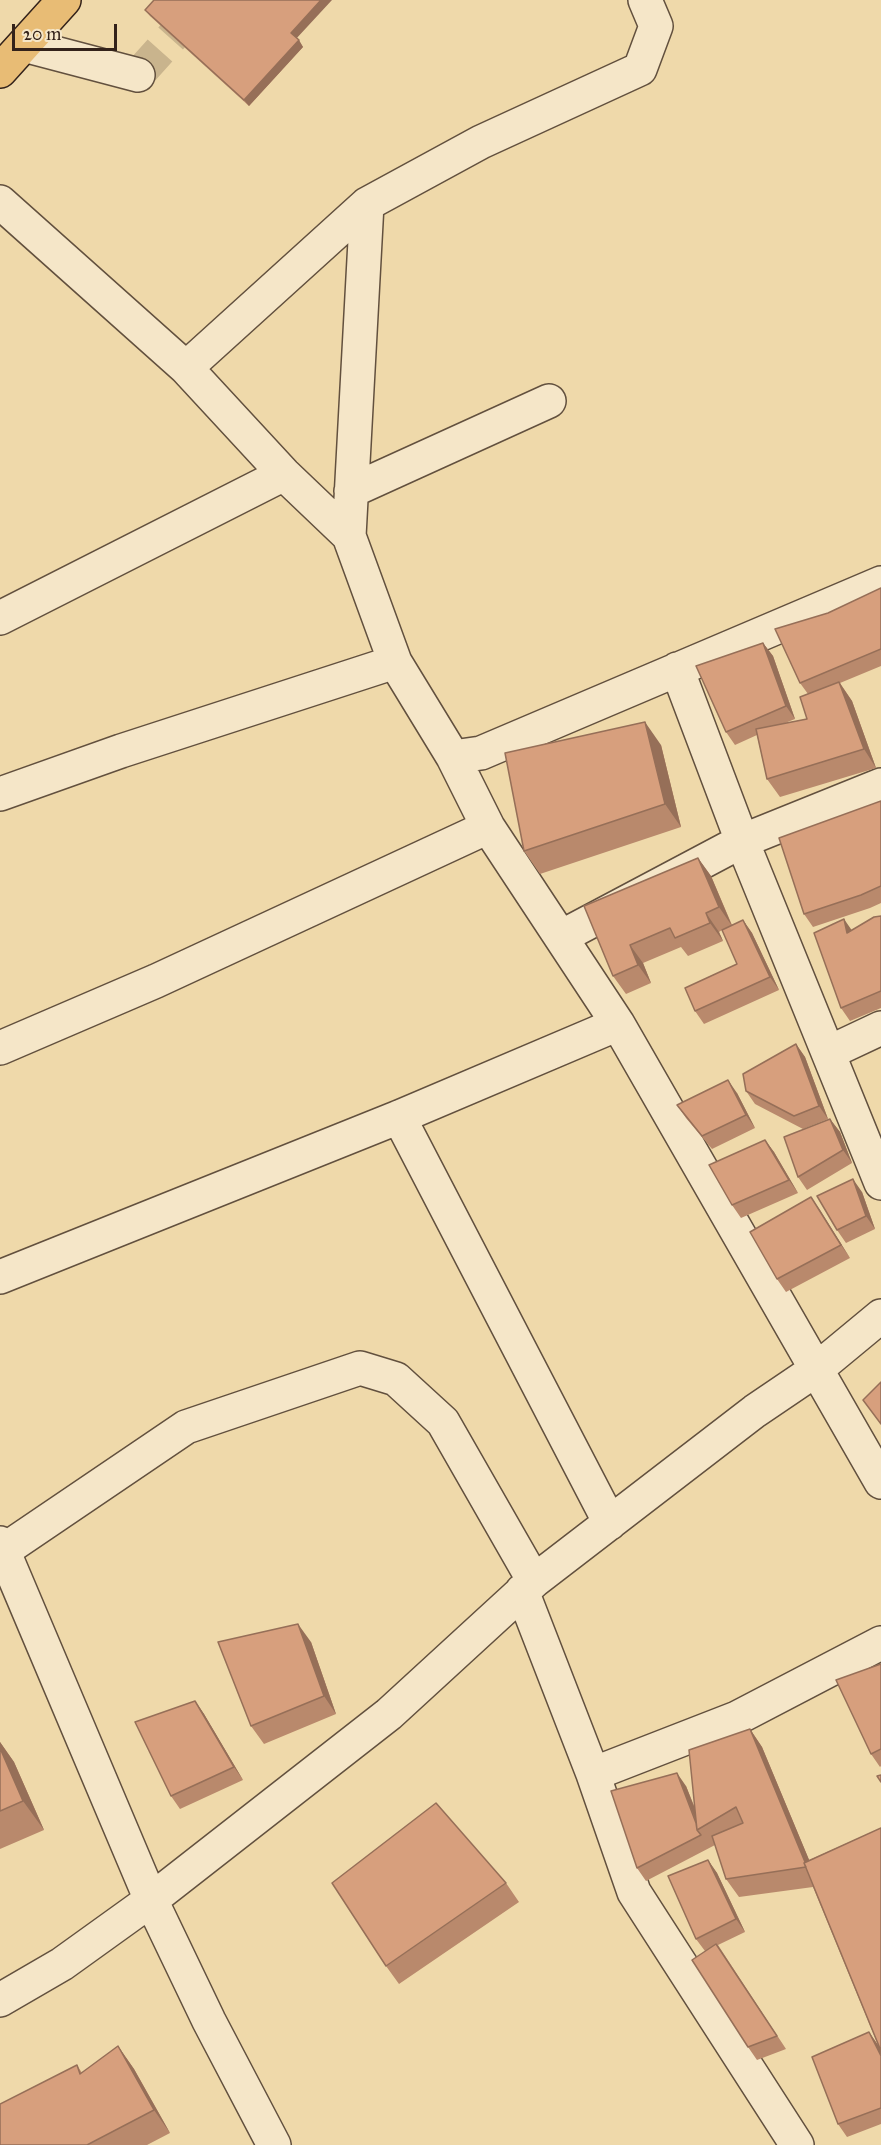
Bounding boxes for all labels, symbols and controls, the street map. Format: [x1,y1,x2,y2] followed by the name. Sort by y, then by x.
[15,12,120,50] scale bar
[23,23,61,45] text: 20 m

